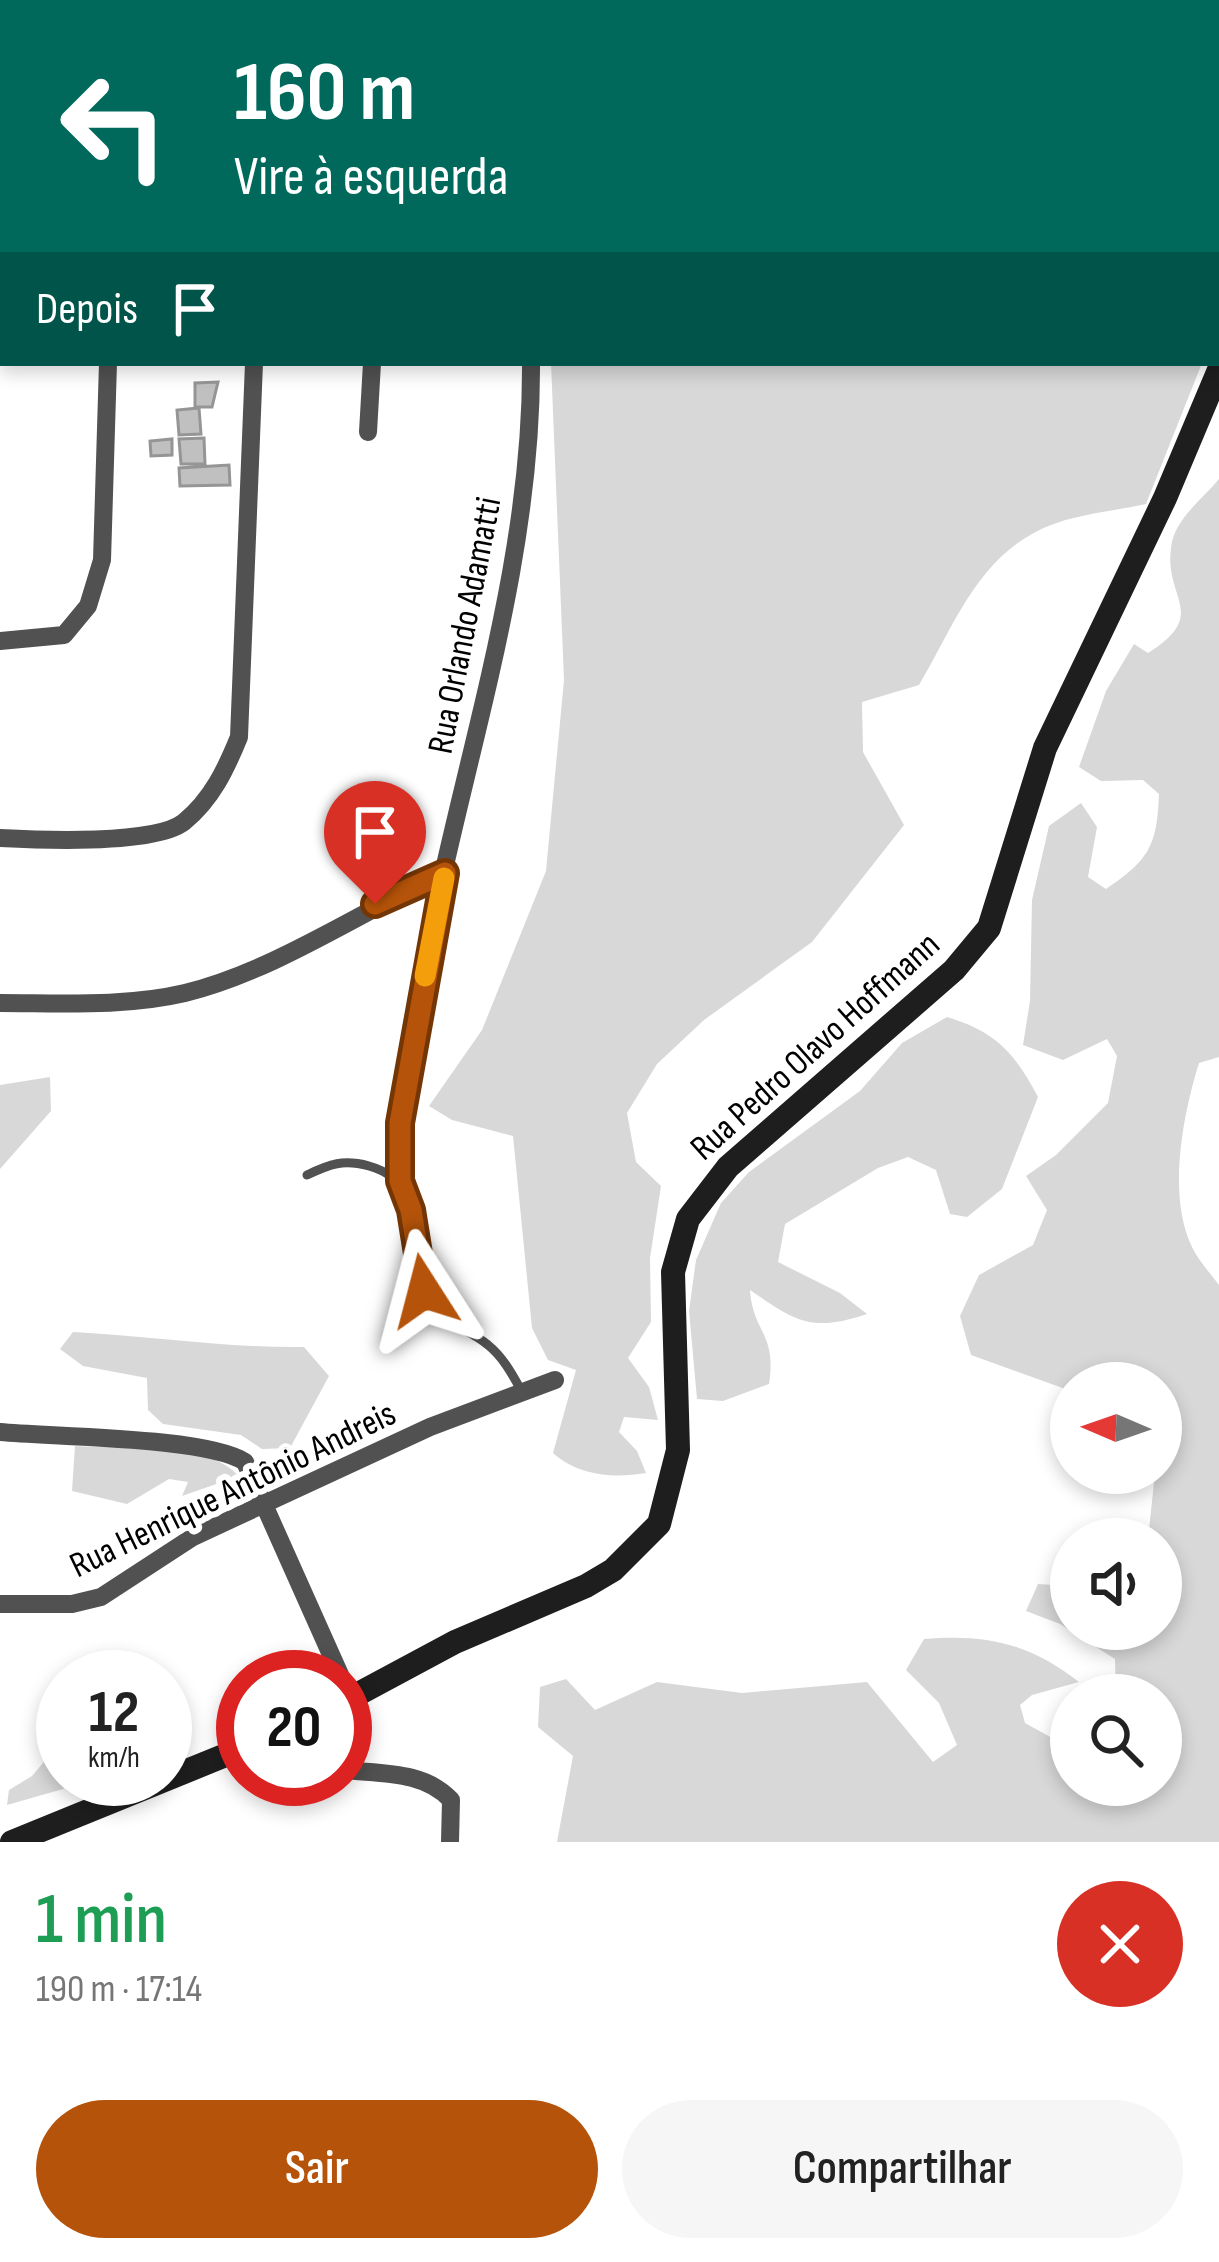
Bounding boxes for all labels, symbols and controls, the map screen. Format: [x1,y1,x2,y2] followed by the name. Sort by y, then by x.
[234,43,415,144] text: 160 m
[36,48,192,204] icon: left
[234,145,508,210] text: Vire à esquerda
[162,276,228,342] icon: arrive
[36,282,138,337] text: Depois
[420,494,511,757] street label: Rua Orlando Adamatti
[324,781,426,904] pin
[342,799,408,865] icon: arrive
[682,924,949,1170] street label: Rua Pedro Olavo Hoffmann
[361,1228,487,1354] position arrow
[1050,1362,1182,1494] north arrow
[1050,1362,1182,1806] map controls
[63,1393,403,1588] street label: Rua Henrique Antônio Andreis
[1050,1518,1182,1650] button: sound
[216,1650,372,1806] speed limit sign: 20
[1050,1674,1182,1806] button: search
[89,1677,139,1749] text: 12
[88,1740,140,1776] text: km/h
[36,1877,167,1964] text: 1 min
[1057,1881,1183,2007] button: close
[36,1966,202,2013] text: 190 m · 17:14
[36,2100,598,2238] button: Sair
[622,2100,1183,2238] button: Compartilhar

